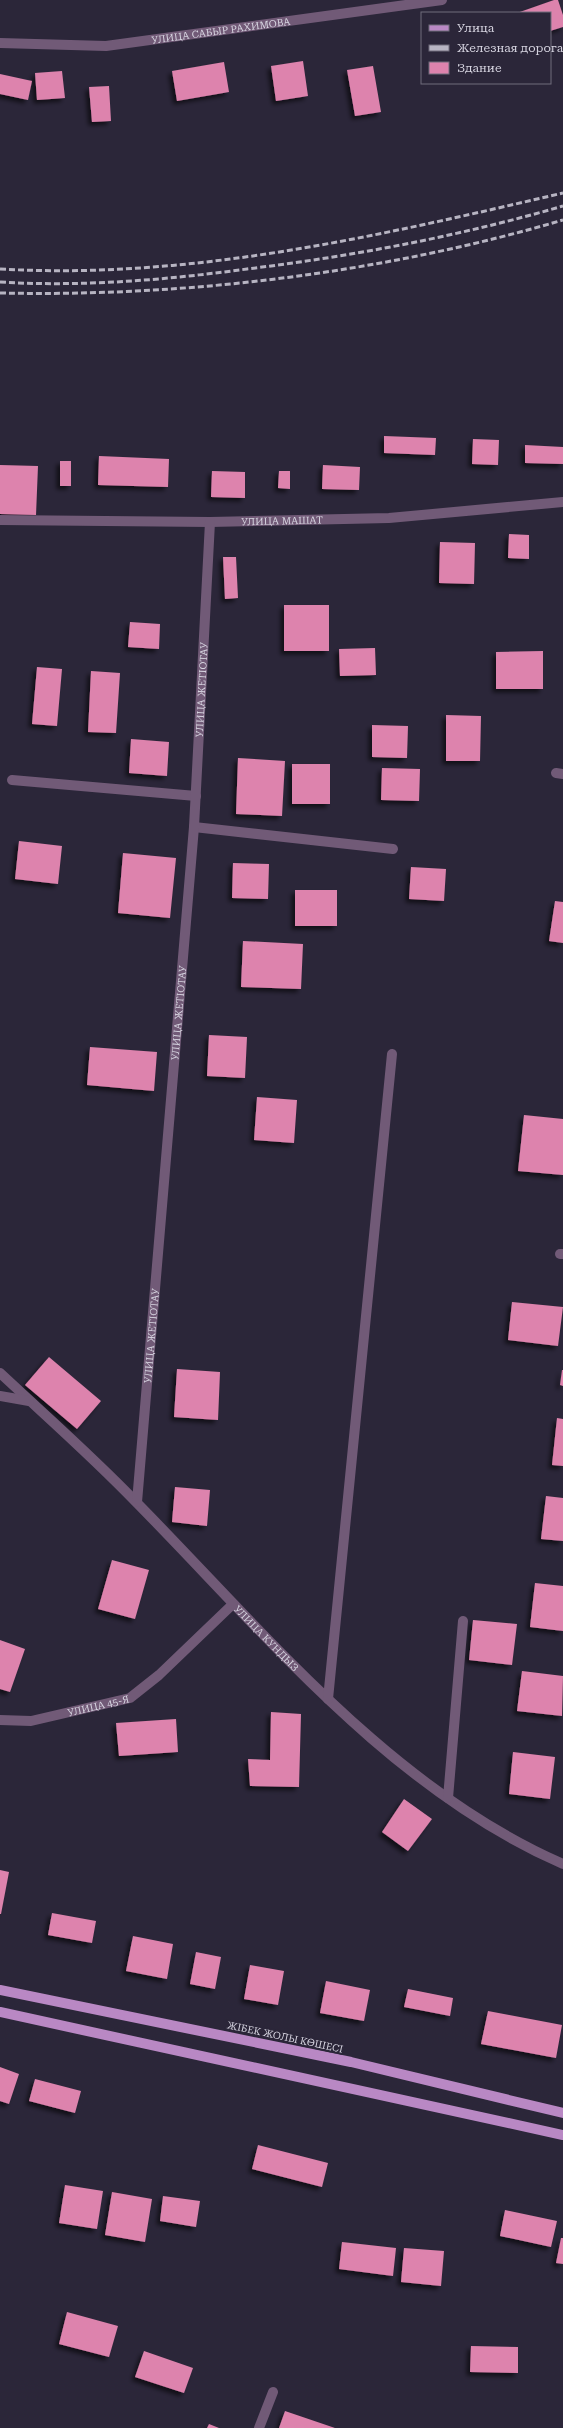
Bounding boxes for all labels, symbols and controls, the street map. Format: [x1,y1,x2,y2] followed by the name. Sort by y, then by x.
[421,12,551,84] legend
[151,15,291,45] street label: УЛИЦА САБЫР РАХИМОВА
[457,21,495,35] text: Улица
[457,41,563,55] text: Железная дорога
[457,61,502,75] text: Здание
[241,514,323,527] street label: УЛИЦА МАШАТ
[193,642,209,737] street label: УЛИЦА ЖЕТІОТАУ
[169,965,188,1061] street label: УЛИЦА ЖЕТІОТАУ
[142,1287,161,1384] street label: УЛИЦА ЖЕТІОТАУ
[232,1603,301,1673] street label: УЛИЦА КУНДЫЗ
[66,1693,130,1718] street label: УЛИЦА 45-Я
[226,2019,344,2055] street label: ЖІБЕК ЖОЛЫ КӨШЕСІ

